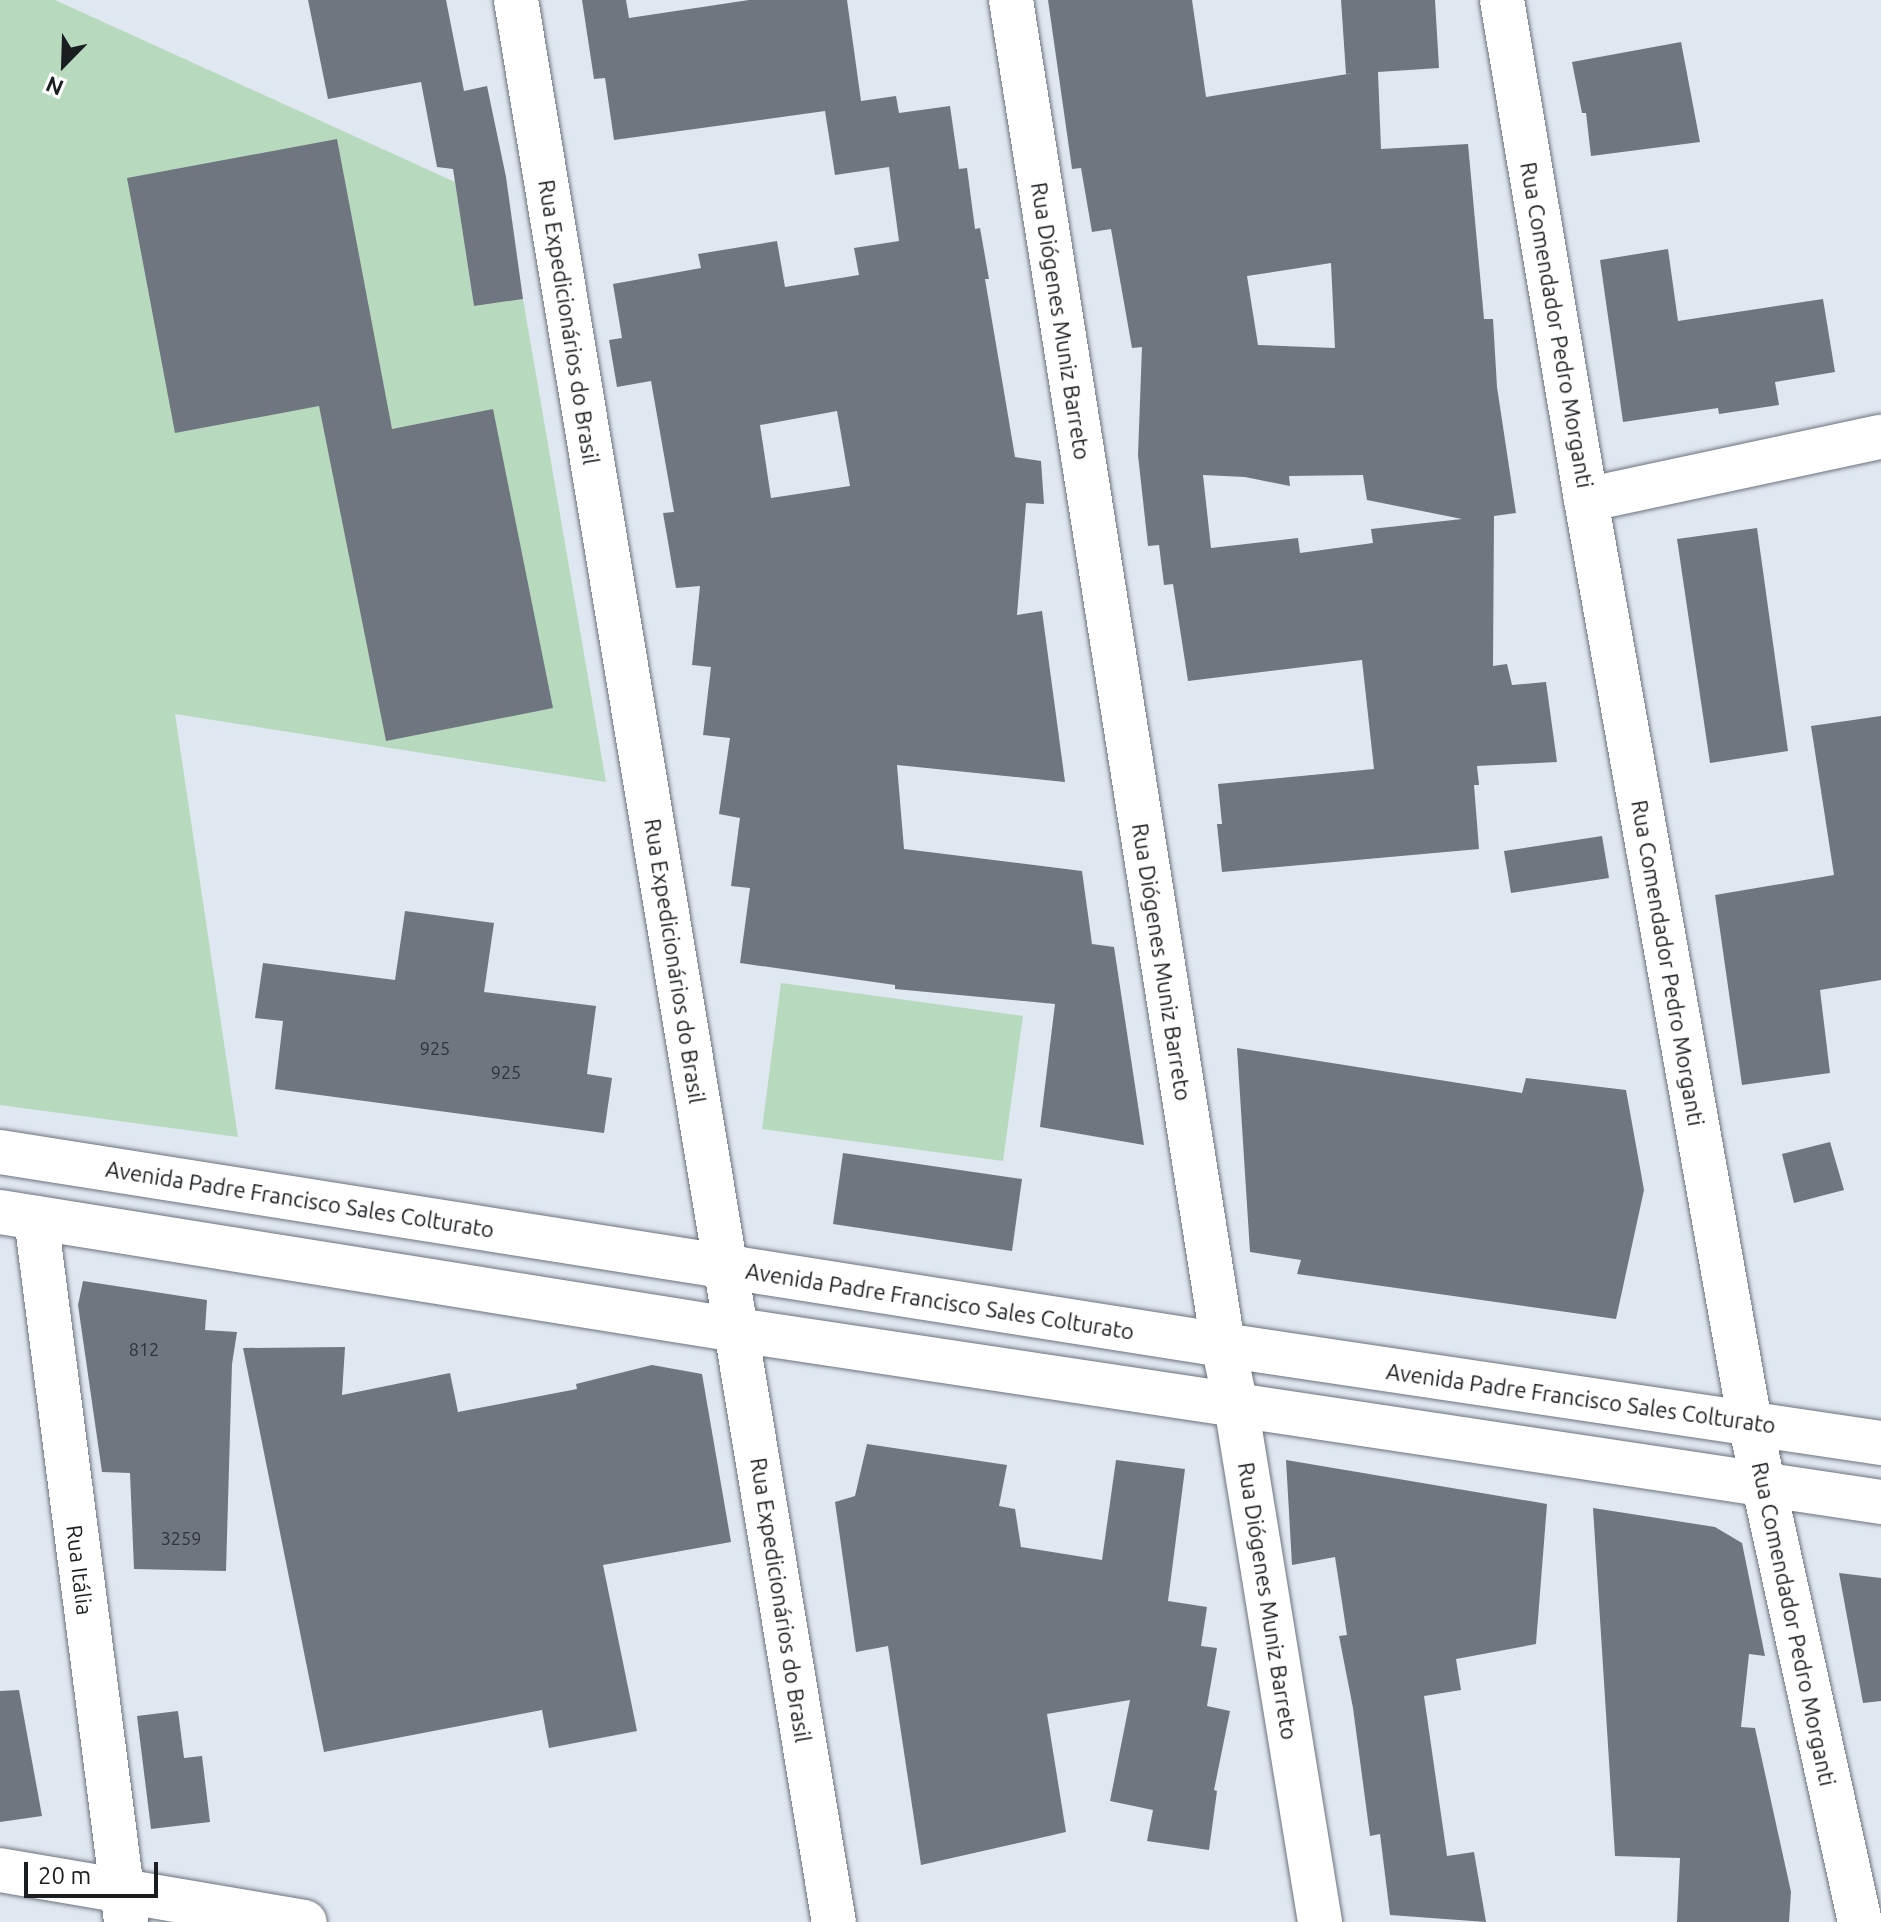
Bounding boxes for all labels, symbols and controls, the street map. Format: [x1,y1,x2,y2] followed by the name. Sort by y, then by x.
[24,24,104,104] north arrow
[42,72,67,101] text: N
[1515,160,1599,490] street label: Rua Comendador Pedro Morganti
[533,178,605,466] street label: Rua Expedicionários do Brasil
[1026,180,1096,462] street label: Rua Diógenes Muniz Barreto
[1626,798,1710,1128] street label: Rua Comendador Pedro Morganti
[639,817,711,1105] street label: Rua Expedicionários do Brasil
[1127,821,1197,1103] street label: Rua Diógenes Muniz Barreto
[420,1037,450,1059] house number: 925
[491,1061,521,1083] house number: 925
[104,1155,496,1243] street label: Avenida Padre Francisco Sales Colturato
[744,1257,1136,1345] street label: Avenida Padre Francisco Sales Colturato
[129,1338,159,1360] house number: 812
[1385,1358,1777,1438] street label: Avenida Padre Francisco Sales Colturato
[745,1456,817,1744] street label: Rua Expedicionários do Brasil
[1233,1460,1303,1742] street label: Rua Diógenes Muniz Barreto
[1747,1460,1841,1788] street label: Rua Comendador Pedro Morganti
[61,1523,99,1617] street label: Rua Itália
[161,1527,201,1549] house number: 3259
[28,1846,162,1896] scale bar
[38,1862,91,1889] text: 20 m

